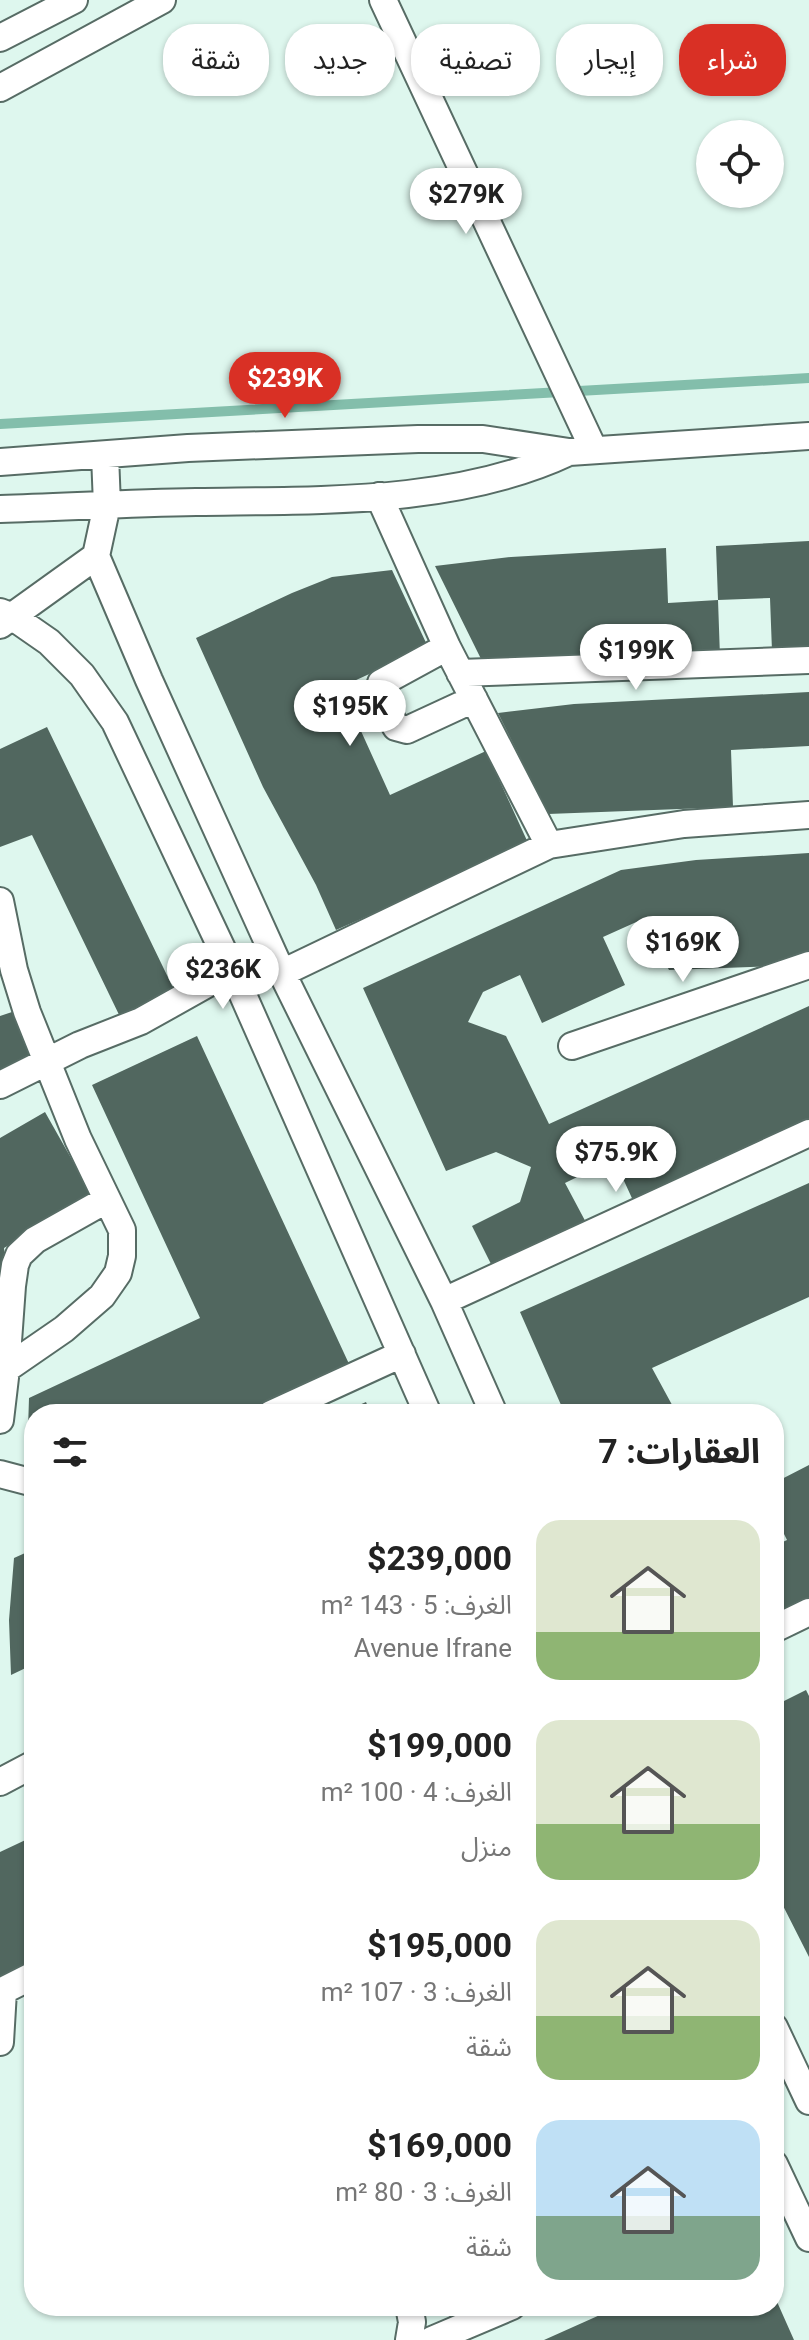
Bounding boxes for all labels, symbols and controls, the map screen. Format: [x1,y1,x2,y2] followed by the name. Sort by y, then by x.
[163,24,269,96] chip: شقة
[285,24,395,96] chip: جديد
[411,24,540,96] chip: تصفية
[556,24,663,96] chip: إيجار
[679,24,786,96] chip: شراء
[696,120,784,208] map controls
[696,120,784,208] button: locate
[410,168,522,236] pin: $279K
[428,179,504,209] text: $279K
[229,352,341,420] pin: $239K
[247,363,323,393] text: $239K
[580,624,692,692] pin: $199K
[598,635,674,665] text: $199K
[294,680,406,748] pin: $195K
[312,691,388,721] text: $195K
[627,916,739,984] pin: $169K
[645,927,721,957] text: $169K
[167,943,279,1011] pin: $236K
[185,954,261,984] text: $236K
[551,1126,681,1194] pin: $75.9K
[574,1137,658,1167] text: $75.9K
[48,1430,92,1474] icon: filters
[598,1431,760,1471] text: العقارات: 7
[367,1538,512,1578] text: $239,000
[600,1552,696,1648] icon: home
[321,1590,512,1620] text: الغرف: 5 · 143 m²
[354,1633,512,1663] text: Avenue Ifrane
[367,1725,512,1765] text: $199,000
[600,1752,696,1848] icon: home
[321,1777,512,1807] text: الغرف: 4 · 100 m²
[461,1832,512,1862] text: منزل
[367,1925,512,1965] text: $195,000
[600,1952,696,2048] icon: home
[321,1977,512,2007] text: الغرف: 3 · 107 m²
[466,2032,512,2062] text: شقة
[367,2125,512,2165] text: $169,000
[600,2152,696,2248] icon: home
[335,2177,512,2207] text: الغرف: 3 · 80 m²
[466,2232,512,2262] text: شقة

